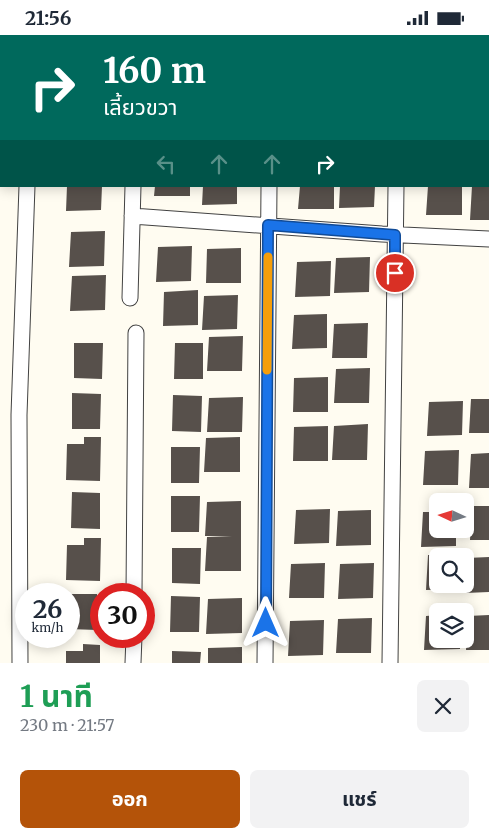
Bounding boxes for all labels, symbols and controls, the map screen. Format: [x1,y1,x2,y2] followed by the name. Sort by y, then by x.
[25,6,71,30] text: 21:56
[103,49,206,93] text: 160 m
[20,55,85,120] icon: right
[103,93,178,121] text: เลี้ยวขวา
[152,150,180,178] icon: left
[205,150,233,178] icon: ahead
[258,150,286,178] icon: ahead
[311,150,339,178] icon: right
[374,252,416,294] pin
[381,259,409,287] icon: arrive
[429,493,474,537] north arrow
[429,493,474,648] map controls
[429,548,474,593] button: search
[90,583,155,648] speed limit sign: 30
[33,593,62,625] text: 26
[239,596,291,648] position arrow
[429,603,474,648] button: layers
[32,620,63,635] text: km/h
[20,677,93,715] text: 1 นาที
[417,680,469,732] button: close
[20,715,114,735] text: 230 m · 21:57
[20,770,240,828] button: ออก
[250,770,469,828] button: แชร์

